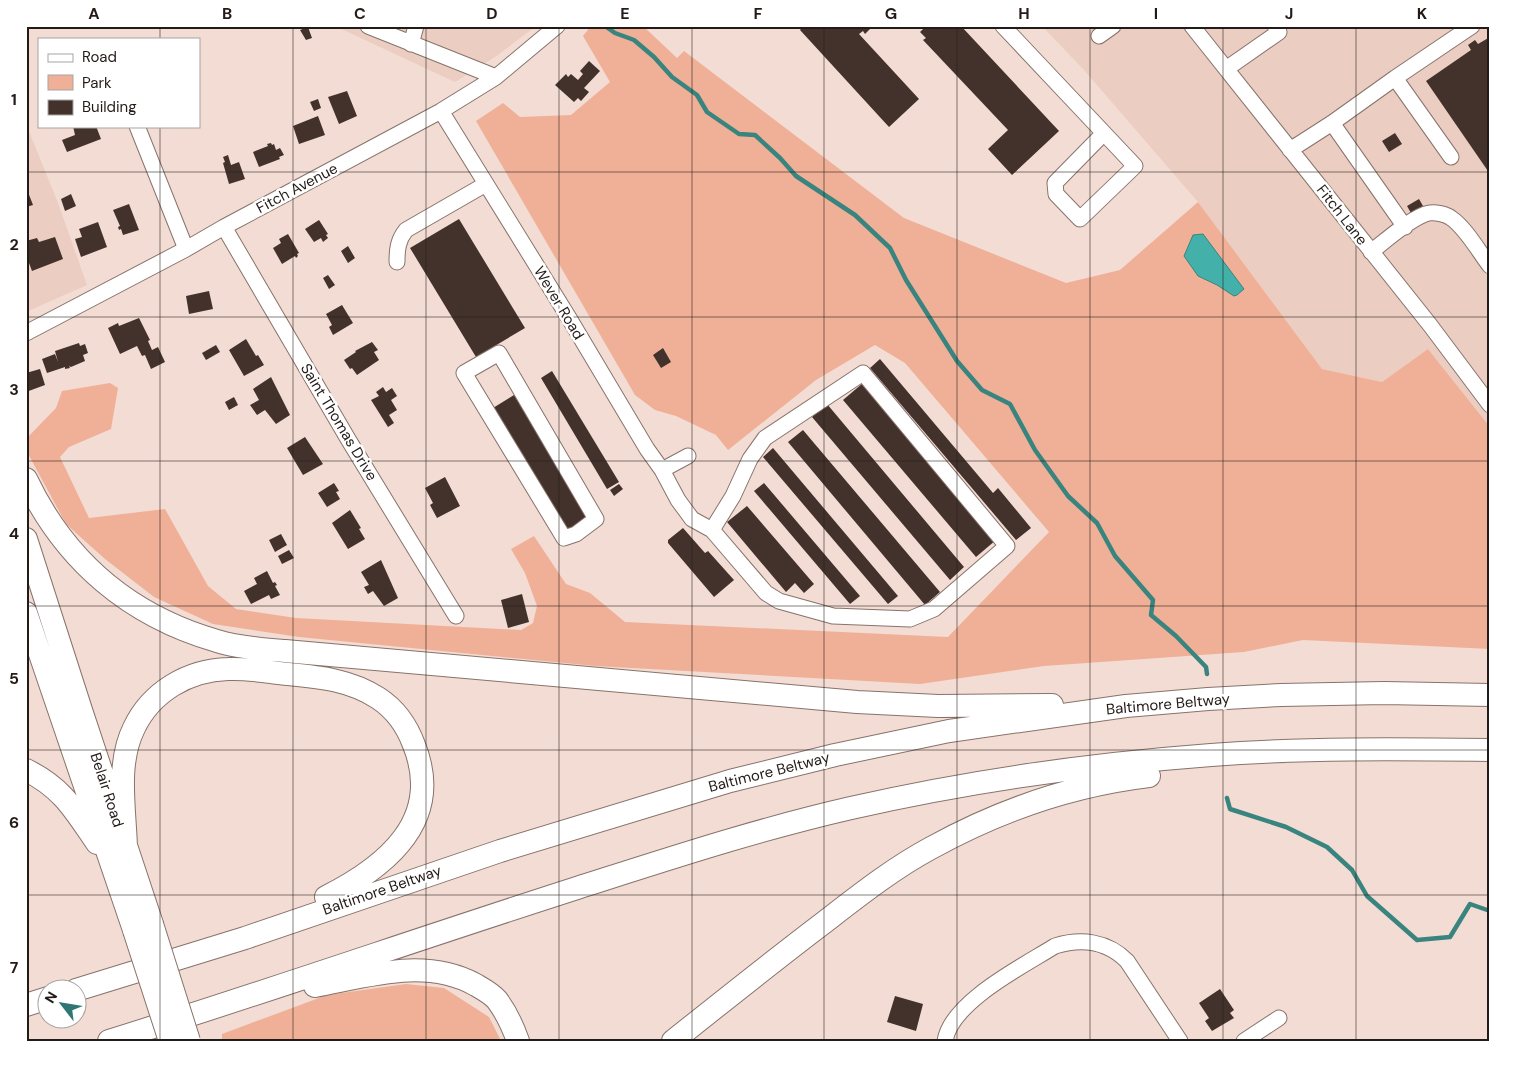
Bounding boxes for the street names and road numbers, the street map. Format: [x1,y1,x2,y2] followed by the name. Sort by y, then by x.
[253,158,341,218] street label: Fitch Avenue
[1312,181,1372,249] street label: Fitch Lane
[529,262,589,344] street label: Wever Road
[296,360,382,484] street label: Saint Thomas Drive
[1105,689,1231,719] street label: Baltimore Beltway
[706,747,832,797] street label: Baltimore Beltway
[86,750,128,830] street label: Belair Road
[320,860,445,920] street label: Baltimore Beltway

